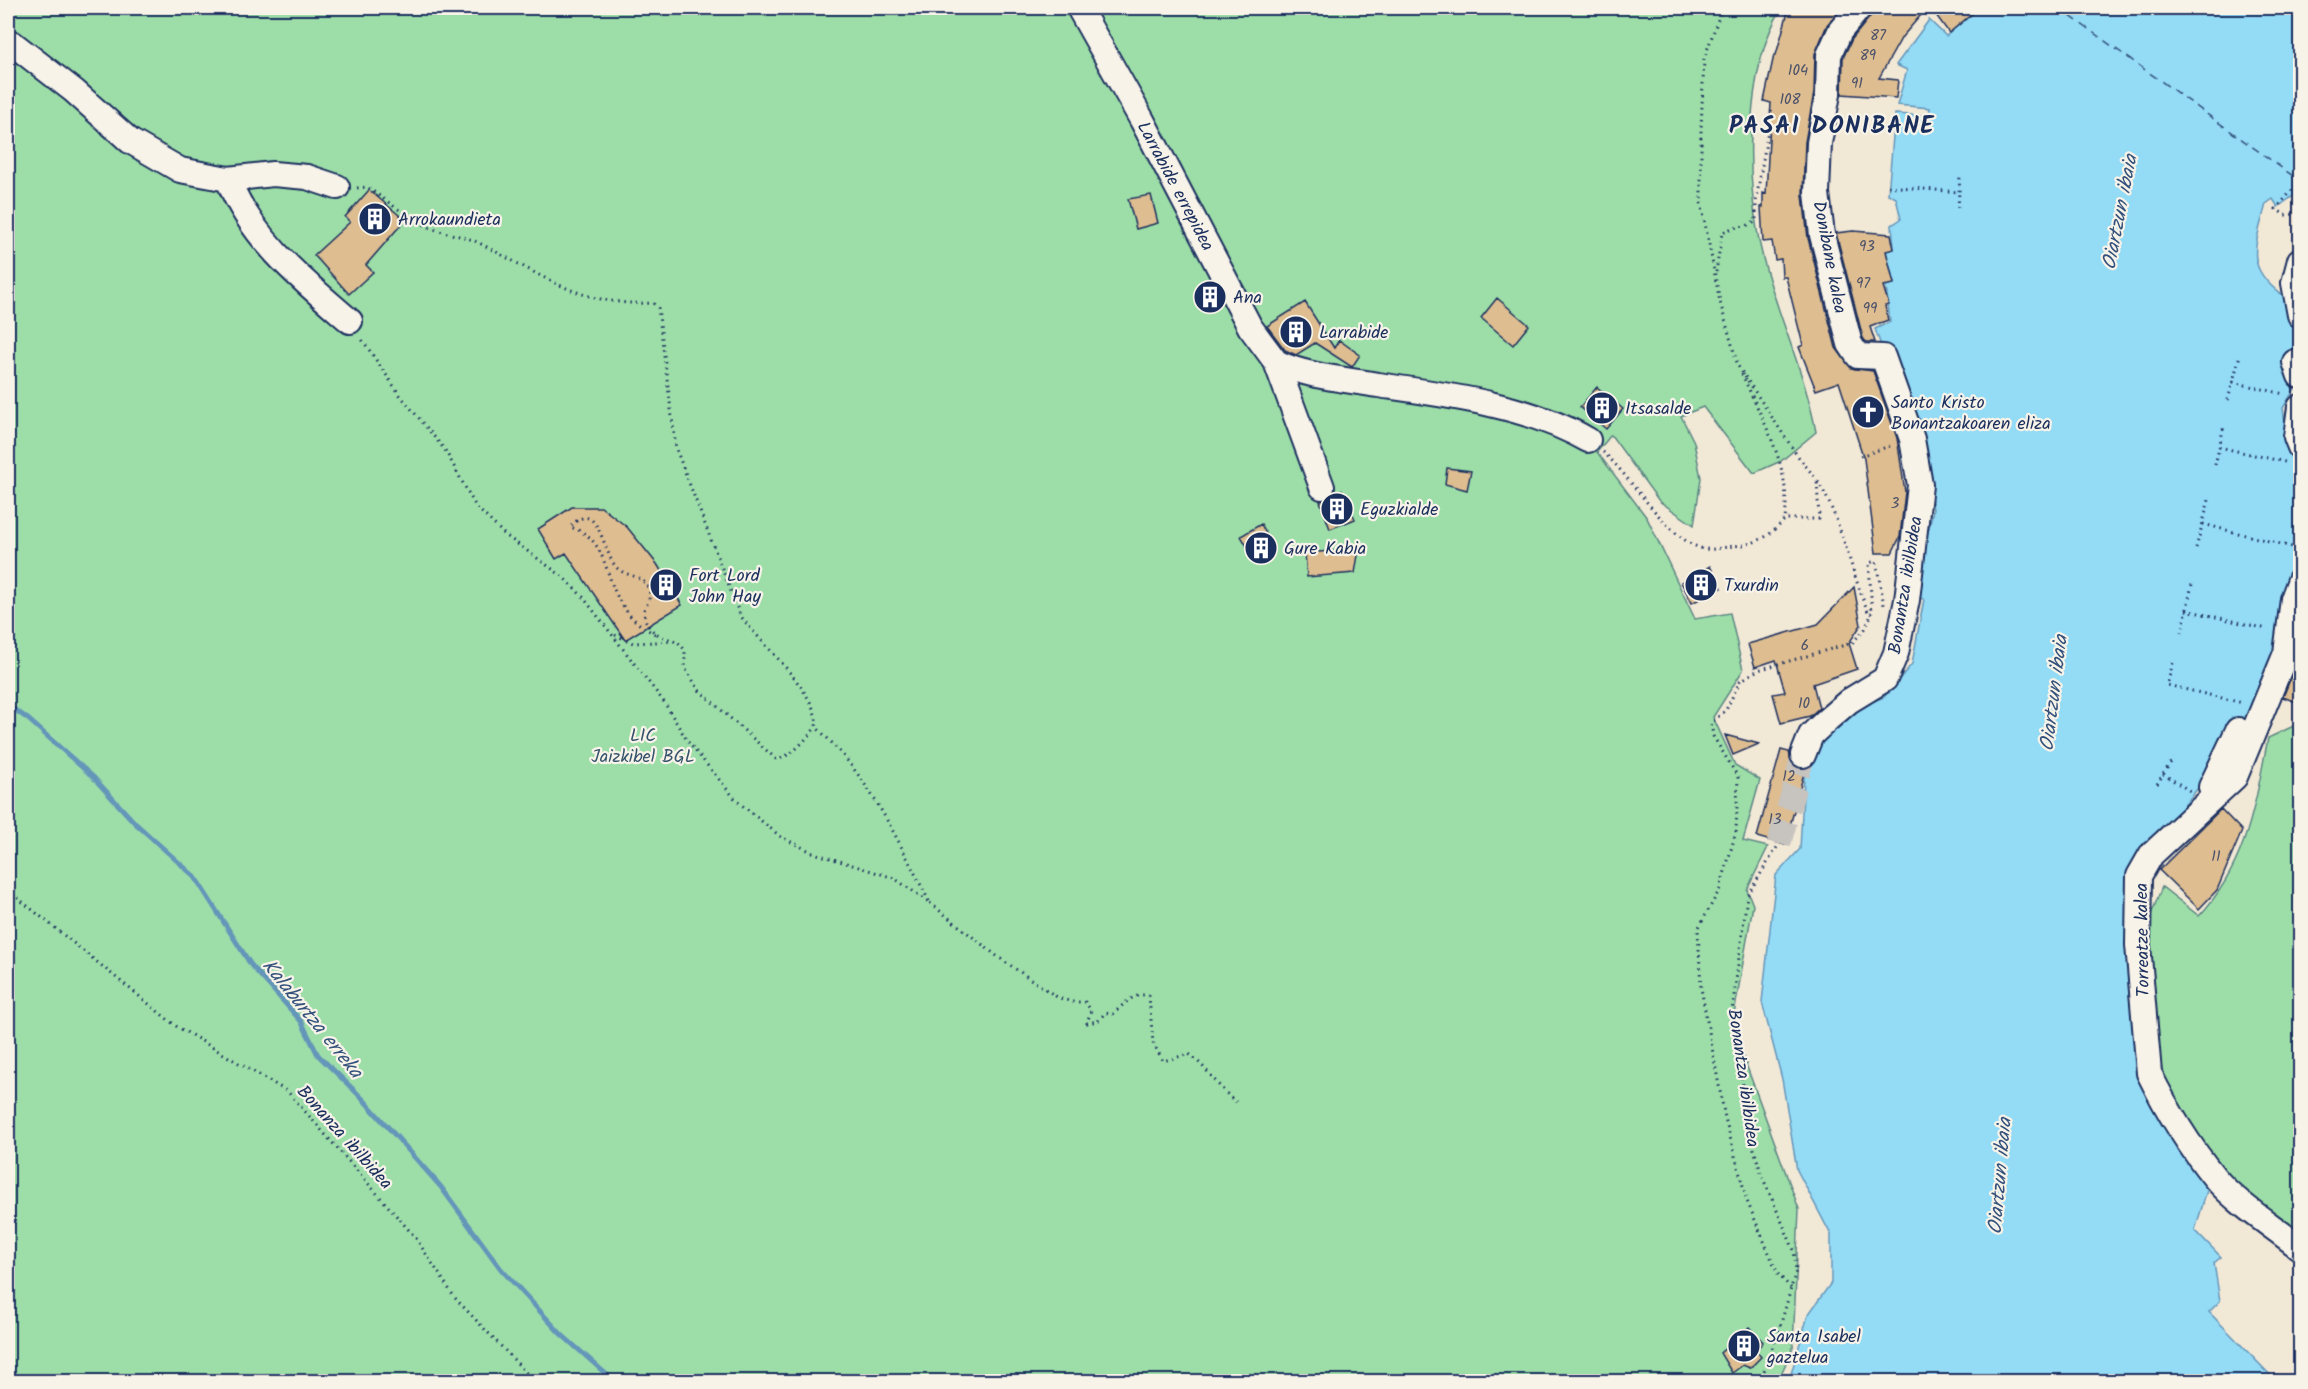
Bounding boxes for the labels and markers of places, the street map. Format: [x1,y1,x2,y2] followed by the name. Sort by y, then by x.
[357,201,393,237] building icon: Arrokaundieta
[398,206,501,235] place label: Arrokaundieta
[1192,279,1228,315] building icon: Ana
[1233,284,1262,313] place label: Ana
[1278,314,1314,350] building icon: Larrabide
[1319,319,1388,348] place label: Larrabide
[1891,389,2051,439] place label: Santo Kristo Bonantzakoaren eliza
[1584,390,1620,426] building icon: Itsasalde
[1850,394,1886,430] church icon: Santo Kristo Bonantzakoaren eliza
[1625,395,1691,424] place label: Itsasalde
[1319,491,1355,527] building icon: Eguzkialde
[1360,496,1438,525] place label: Eguzkialde
[1243,530,1279,566] building icon: Gure Kabia
[1284,535,1366,564] place label: Gure Kabia
[689,562,762,612] place label: Fort Lord John Hay
[648,567,684,603] building icon: Fort Lord John Hay
[1683,567,1719,603] building icon: Txurdin
[1724,572,1779,601] place label: Txurdin
[1766,1323,1861,1373] place label: Santa Isabel gaztelua
[1726,1328,1762,1364] building icon: Santa Isabel gaztelua

